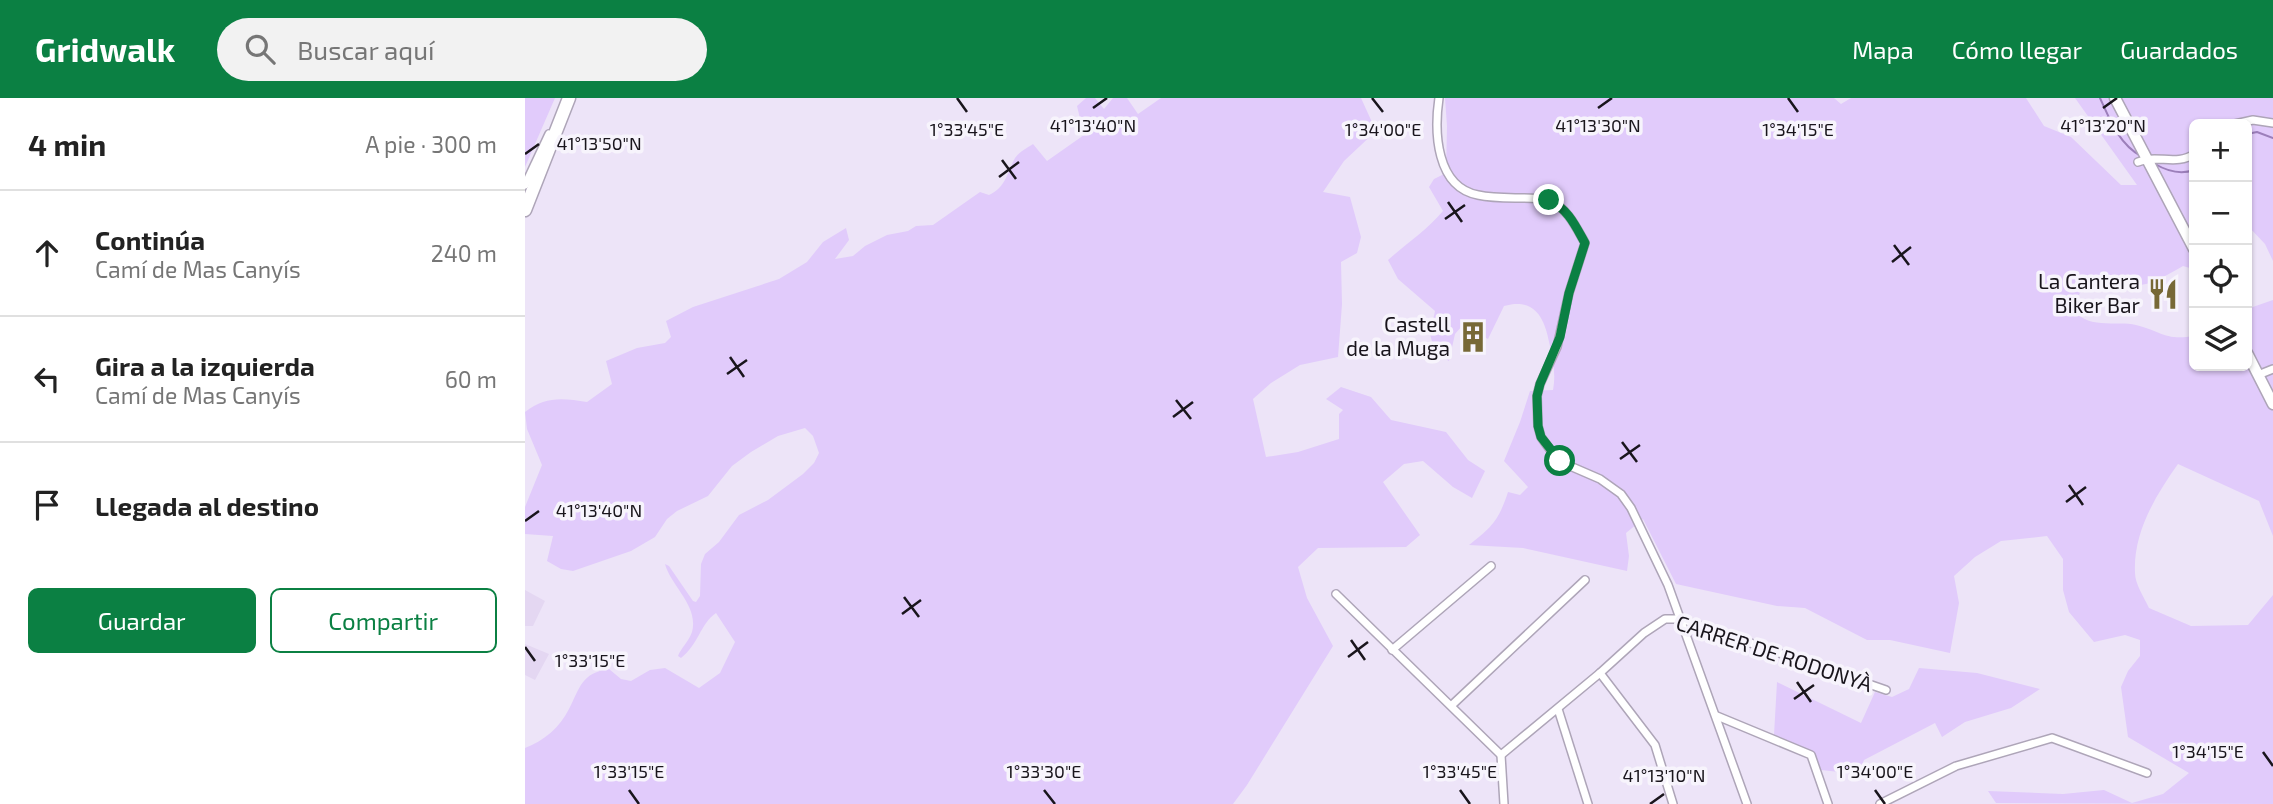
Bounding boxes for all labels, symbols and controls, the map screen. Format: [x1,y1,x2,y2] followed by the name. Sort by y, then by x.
[217,18,707,81] search box
[35,29,175,69] text: Gridwalk
[241,30,279,68] icon: search
[297,34,434,65] text: Buscar aquí
[1852,35,1914,64] text: Mapa
[1952,35,2082,64] text: Cómo llegar
[2120,35,2238,64] text: Guardados
[1050,114,1136,136] text: 41°13'40"N
[1555,114,1641,136] text: 41°13'30"N
[2060,114,2146,136] text: 41°13'20"N
[930,118,1004,140] text: 1°33'45"E
[1345,118,1421,140] text: 1°34'00"E
[1762,118,1834,140] text: 1°34'15"E
[2189,119,2252,371] map controls
[2189,119,2252,182] button: +
[28,126,106,162] text: 4 min
[365,130,497,158] text: A pie · 300 m
[556,132,642,154] text: 41°13'50"N
[2189,182,2252,245] button: −
[1533,184,1564,215] route end
[95,224,205,255] text: Continúa
[28,234,66,272] icon: ahead
[431,239,497,267] text: 240 m
[2189,245,2252,308] button: locate
[95,255,301,283] text: Camí de Mas Canyís
[2038,268,2141,317] place label: La Cantera Biker Bar
[2146,277,2180,311] restaurant icon: La Cantera Biker Bar
[2189,308,2252,371] button: layers
[1346,311,1451,360] place label: Castell de la Muga
[1456,320,1490,354] building icon: Castell de la Muga
[95,350,315,381] text: Gira a la izquierda
[28,360,66,398] icon: left
[445,365,497,393] text: 60 m
[95,381,301,409] text: Camí de Mas Canyís
[1544,445,1575,476] route start
[28,486,66,524] icon: arrive
[95,490,319,521] text: Llegada al destino
[556,499,642,521] text: 41°13'40"N
[28,588,256,653] button: Guardar
[270,588,497,653] button: Compartir
[1673,609,1876,696] street label: CARRER DE RODONYÀ
[555,649,625,671] text: 1°33'15"E
[2172,740,2244,762] text: 1°34'15"E
[594,760,664,782] text: 1°33'15"E
[1007,760,1081,782] text: 1°33'30"E
[1423,760,1497,782] text: 1°33'45"E
[1837,760,1913,782] text: 1°34'00"E
[1623,764,1705,786] text: 41°13'10"N

